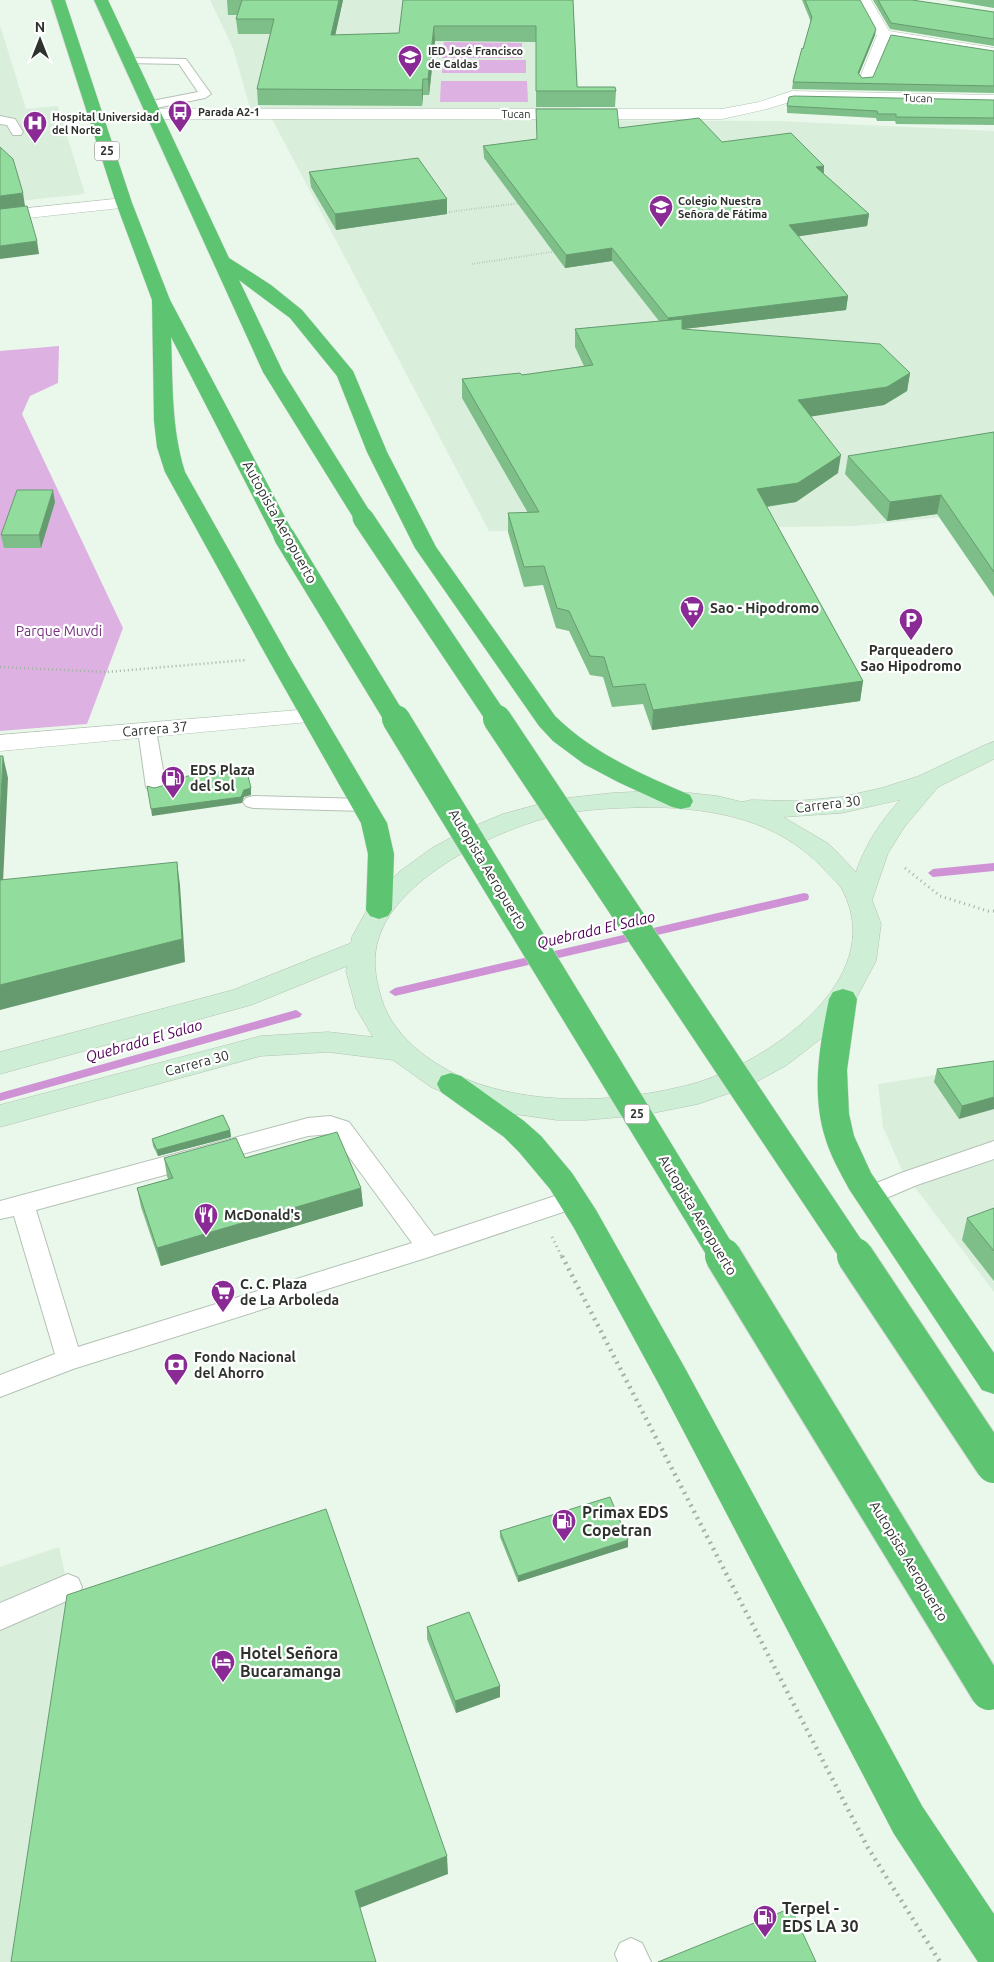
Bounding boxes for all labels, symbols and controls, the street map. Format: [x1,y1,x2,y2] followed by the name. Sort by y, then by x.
[15,15,65,65] north arrow
[35,19,45,35] text: N
[397,44,423,78] school or university icon: IED José Francisco de Caldas
[428,45,524,70] place label: IED José Francisco de Caldas
[903,91,933,105] street label: Tucan
[167,99,193,133] bus stop icon: Parada A2-1
[198,106,260,118] place label: Parada A2-1
[501,108,531,120] street label: Tucan
[22,110,48,144] hospital icon: Hospital Universidad del Norte
[52,111,159,136] place label: Hospital Universidad del Norte
[94,142,120,160] road number: 25
[648,194,674,228] school or university icon: Colegio Nuestra Señora de Fátima
[678,195,767,220] place label: Colegio Nuestra Señora de Fátima
[240,458,320,586] street label: Autopista Aeropuerto
[679,595,705,629] supermarket icon: Sao - Hipodromo
[710,600,819,616] place label: Sao - Hipodromo
[898,607,924,641] parking icon: Parqueadero Sao Hipodromo
[16,623,102,639] park label: Parque Muvdi
[860,642,962,674] place label: Parqueadero Sao Hipodromo
[122,718,188,740] street label: Carrera 37
[190,762,255,794] place label: EDS Plaza del Sol
[160,765,186,799] fuel station icon: EDS Plaza del Sol
[794,792,862,816] street label: Carrera 30
[446,806,530,932] street label: Autopista Aeropuerto
[535,908,657,952] water label: Quebrada El Salao
[83,1016,205,1066] water label: Quebrada El Salao
[163,1047,231,1079] street label: Carrera 30
[624,1104,650,1124] road number: 25
[656,1152,740,1278] street label: Autopista Aeropuerto
[193,1202,219,1236] restaurant icon: McDonald's
[224,1207,301,1223] place label: McDonald's
[240,1276,339,1308] place label: C. C. Plaza de La Arboleda
[210,1279,236,1313] supermarket icon: C. C. Plaza de La Arboleda
[194,1349,296,1381] place label: Fondo Nacional del Ahorro
[163,1352,189,1386] bank icon: Fondo Nacional del Ahorro
[867,1498,951,1624] street label: Autopista Aeropuerto
[582,1503,668,1539] place label: Primax EDS Copetran
[551,1508,577,1542] fuel station icon: Primax EDS Copetran
[240,1644,341,1680] place label: Hotel Señora Bucaramanga
[210,1649,236,1683] hotel icon: Hotel Señora Bucaramanga
[782,1899,858,1935] place label: Terpel - EDS LA 30
[752,1904,778,1938] fuel station icon: Terpel - EDS LA 30

